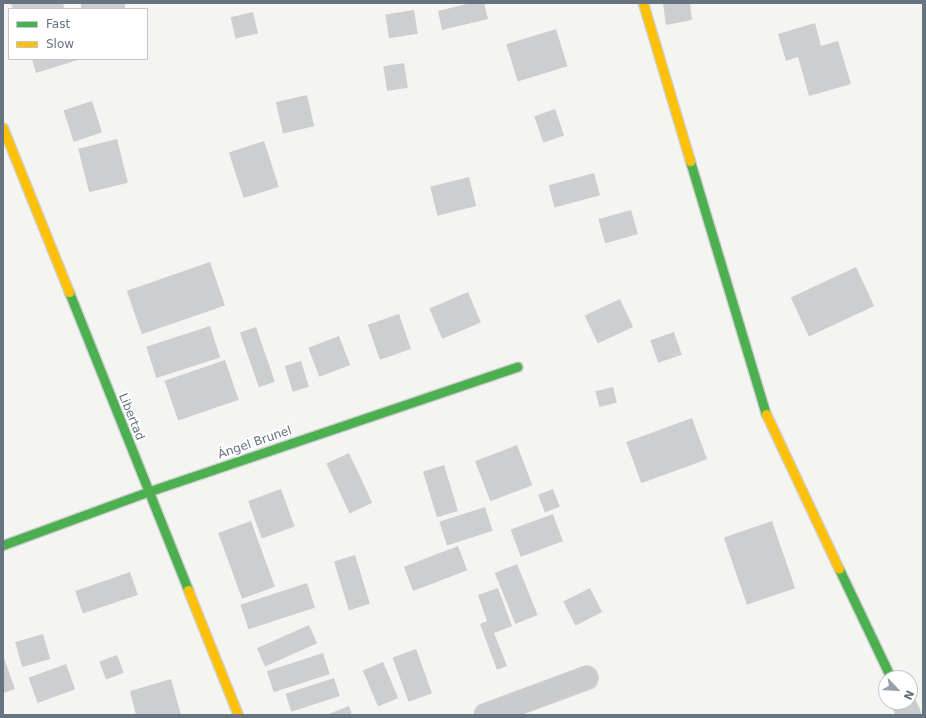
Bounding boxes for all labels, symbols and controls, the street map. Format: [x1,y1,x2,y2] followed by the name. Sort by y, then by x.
[8,8,148,60] legend
[46,17,70,31] text: Fast
[46,37,74,51] text: Slow
[115,391,147,443] street label: Libertad
[216,424,294,462] street label: Ángel Brunel
[878,670,918,710] north arrow
[901,688,916,702] text: N

